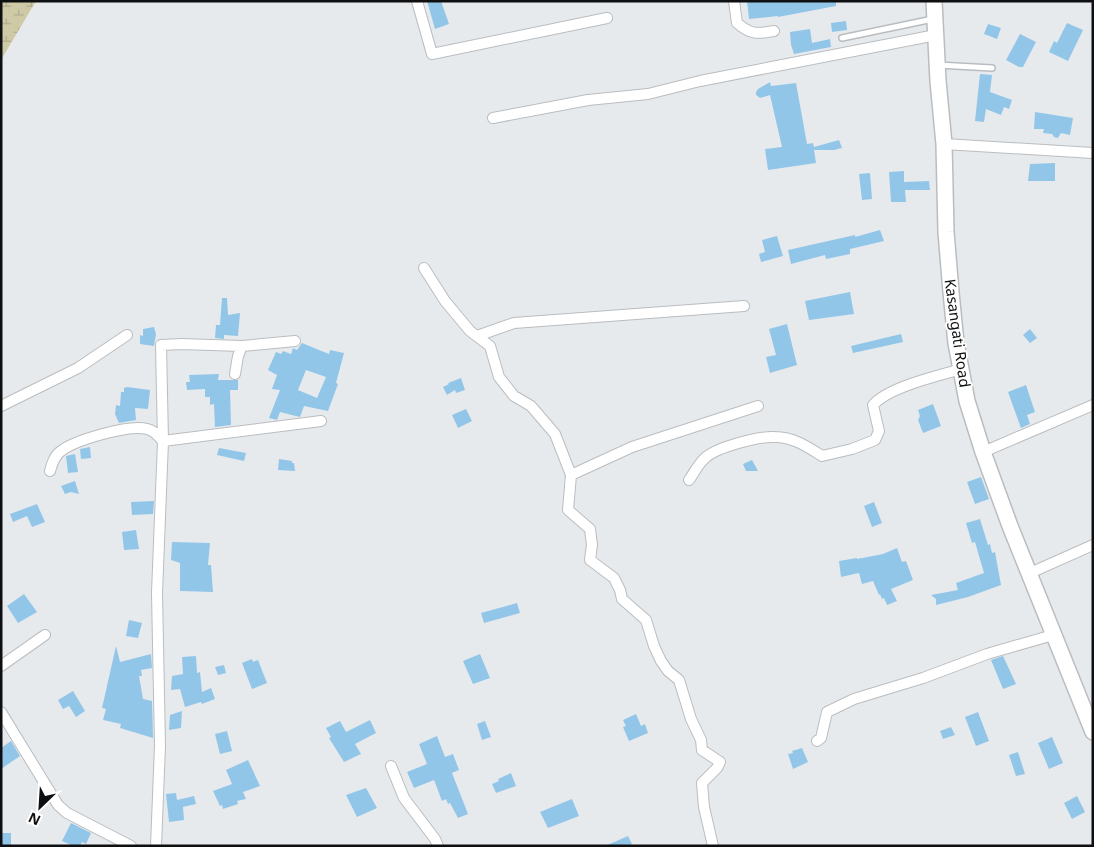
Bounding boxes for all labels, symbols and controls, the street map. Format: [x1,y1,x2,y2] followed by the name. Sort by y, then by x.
[940,277,976,389] street label: Kasangati Road
[15,782,65,832] north arrow
[25,808,43,830] text: N

